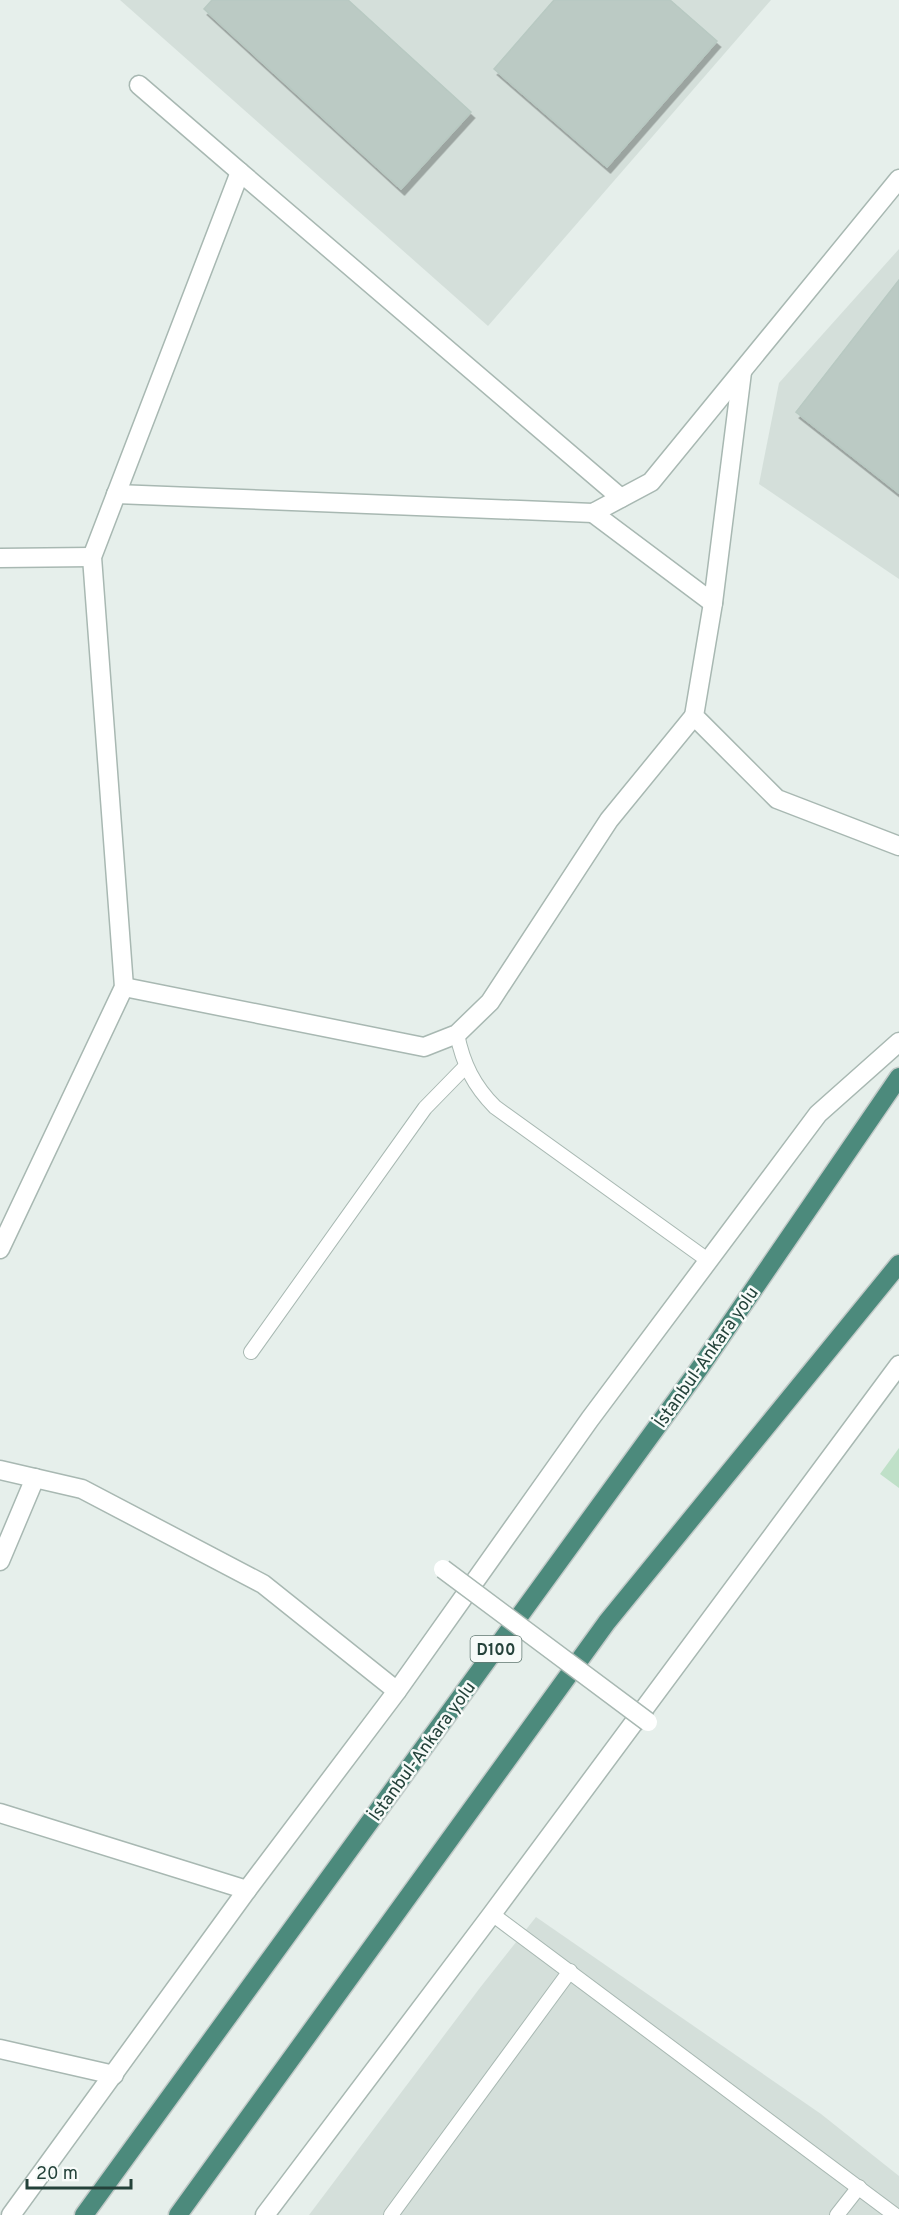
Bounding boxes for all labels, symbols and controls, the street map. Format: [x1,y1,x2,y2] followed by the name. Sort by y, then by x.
[648,1282,765,1433] street label: İstanbul-Ankara yolu
[470,1636,522,1662] road number: D100
[363,1676,482,1826] street label: İstanbul-Ankara yolu
[27,2152,130,2190] scale bar
[36,2163,78,2186] text: 20 m

